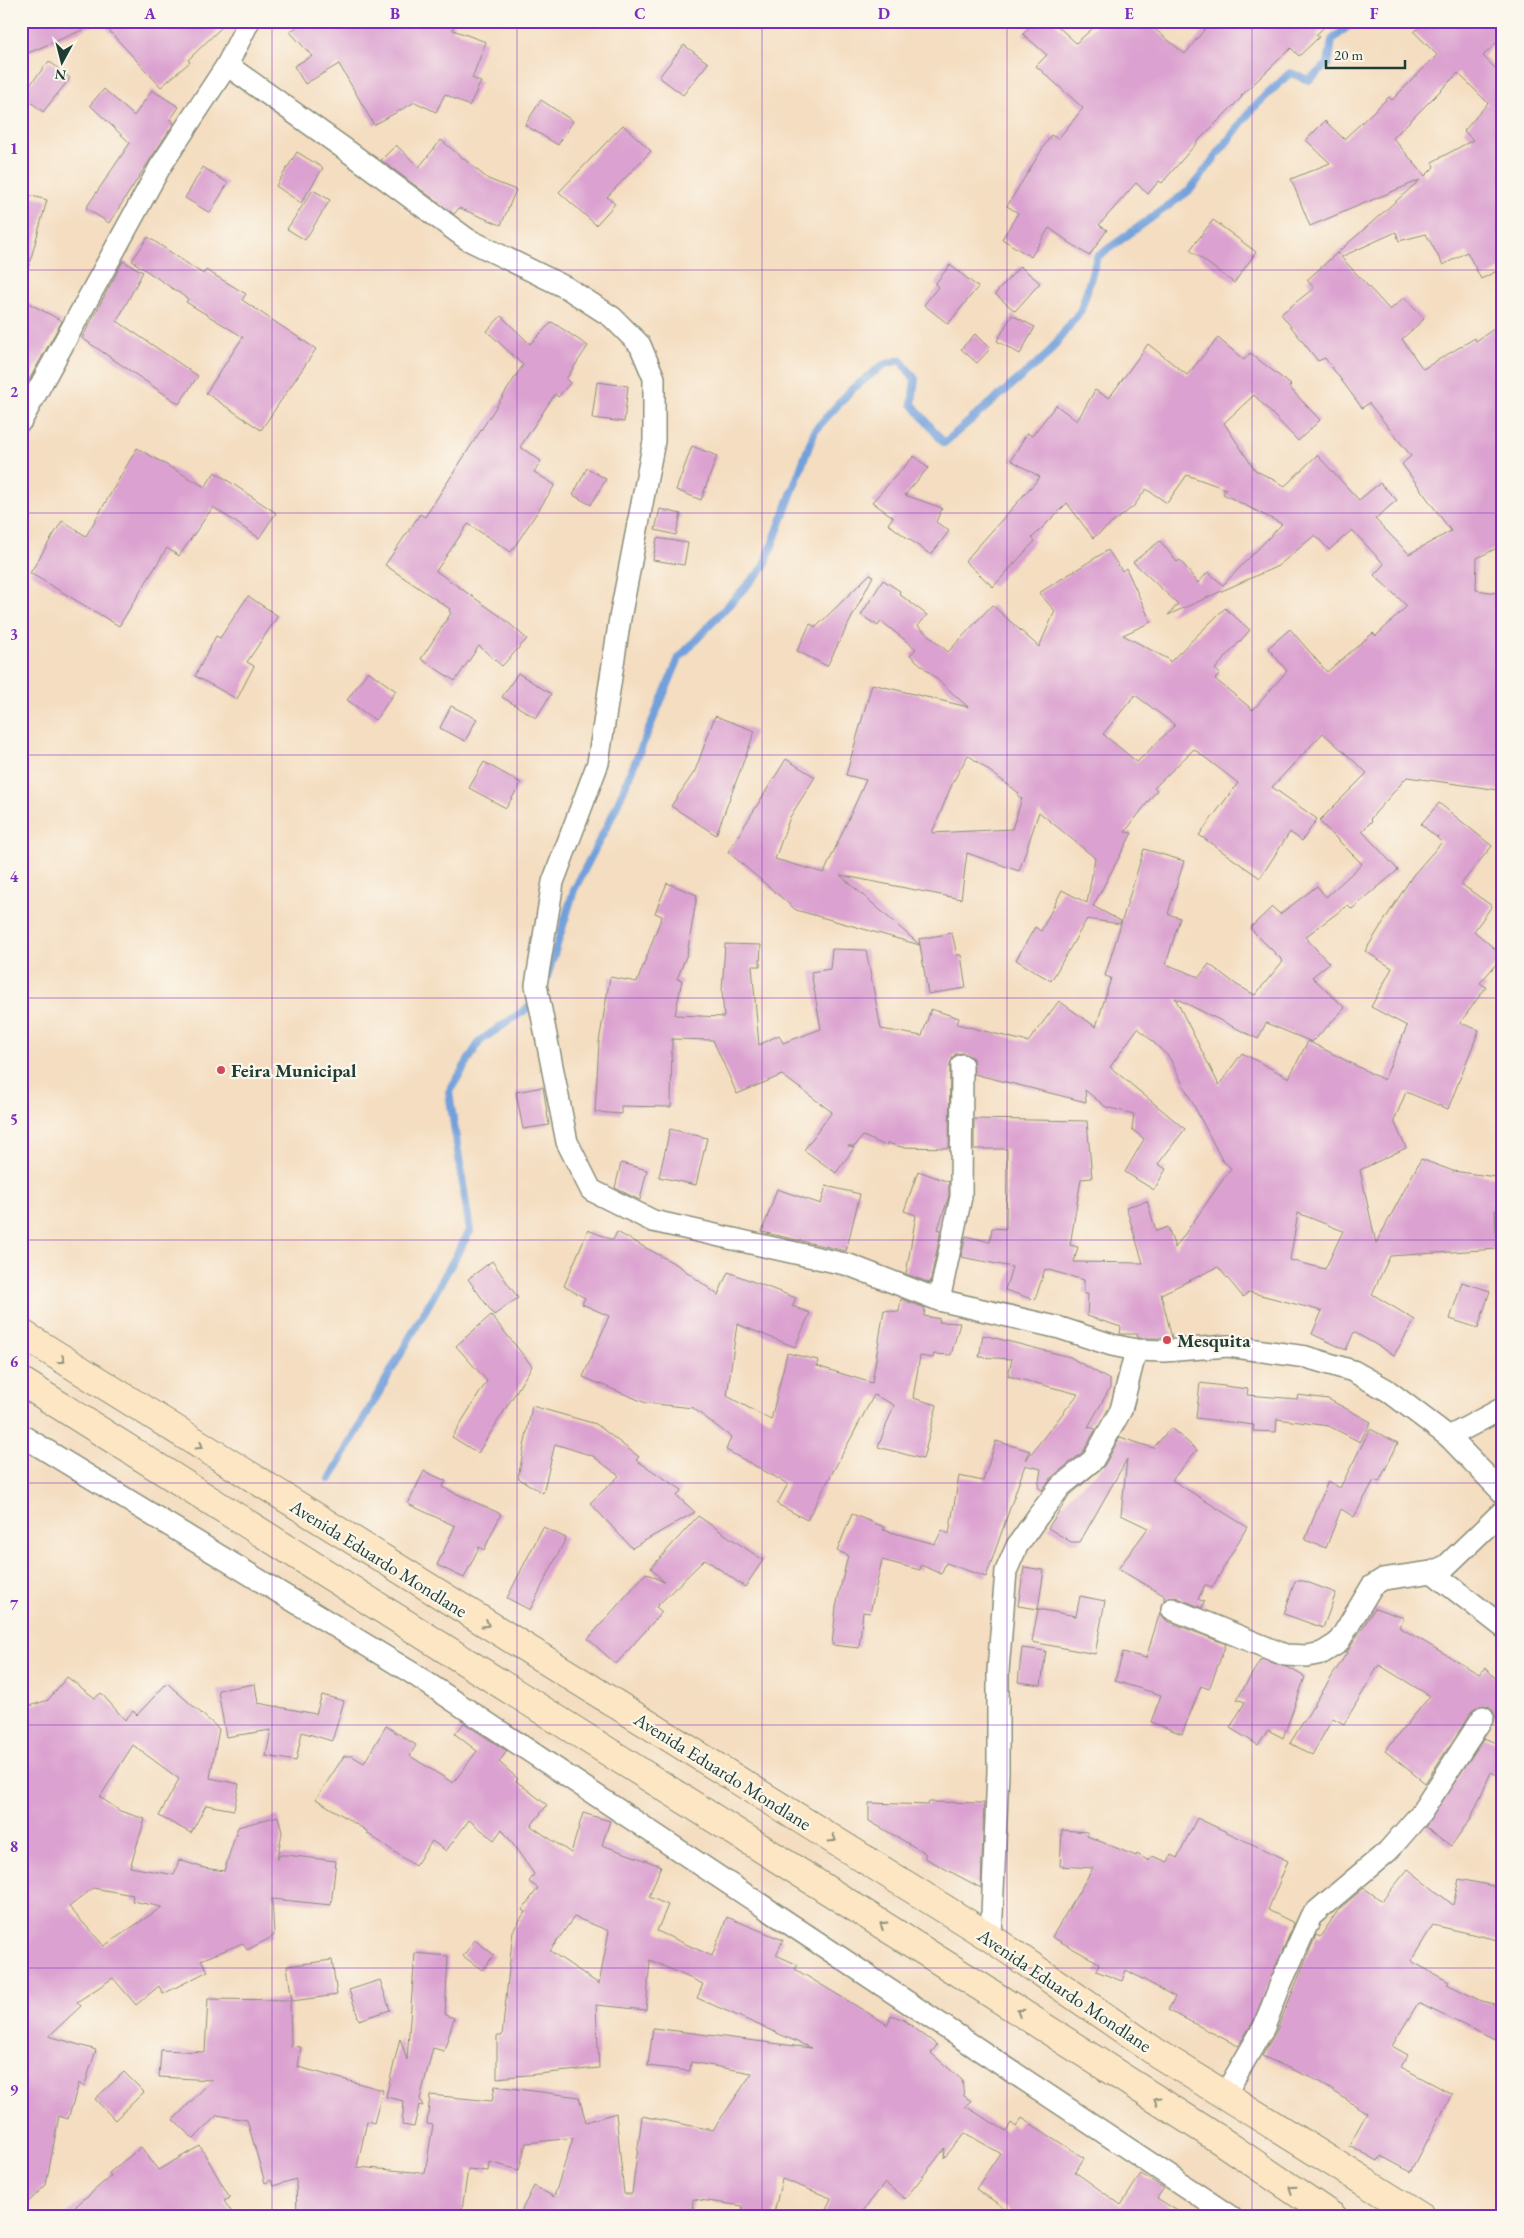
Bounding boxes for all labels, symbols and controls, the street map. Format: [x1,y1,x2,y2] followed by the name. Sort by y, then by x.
[143,3,156,24] text: A
[390,3,400,24] text: B
[634,3,646,24] text: C
[878,3,890,24] text: D
[1124,3,1134,24] text: E
[1370,3,1379,24] text: F
[38,38,88,88] north arrow
[1326,38,1405,70] scale bar
[1334,45,1363,64] text: 20 m
[53,65,67,85] text: N
[10,138,18,159] text: 1
[10,381,19,402] text: 2
[10,624,18,645] text: 3
[10,866,19,887] text: 4
[231,1058,357,1083] place label: Feira Municipal
[215,1064,227,1076] marker: Feira Municipal
[10,1109,18,1130] text: 5
[1177,1328,1251,1353] place label: Mesquita
[1161,1334,1173,1346] marker: Mesquita
[10,1351,19,1372] text: 6
[57,1353,66,1363] one-way arrow
[194,1440,203,1449] one-way arrow
[284,1493,472,1623] street label: Avenida Eduardo Mondlane
[10,1594,19,1615] text: 7
[481,1618,490,1628] one-way arrow
[628,1706,816,1836] street label: Avenida Eduardo Mondlane
[827,1833,836,1843] one-way arrow
[10,1836,18,1857] text: 8
[879,1922,888,1931] one-way arrow
[972,1922,1157,2058] street label: Avenida Eduardo Mondlane
[1016,2009,1026,2018] one-way arrow
[10,2079,19,2100] text: 9
[1153,2097,1162,2106] one-way arrow
[1289,2186,1298,2195] one-way arrow

